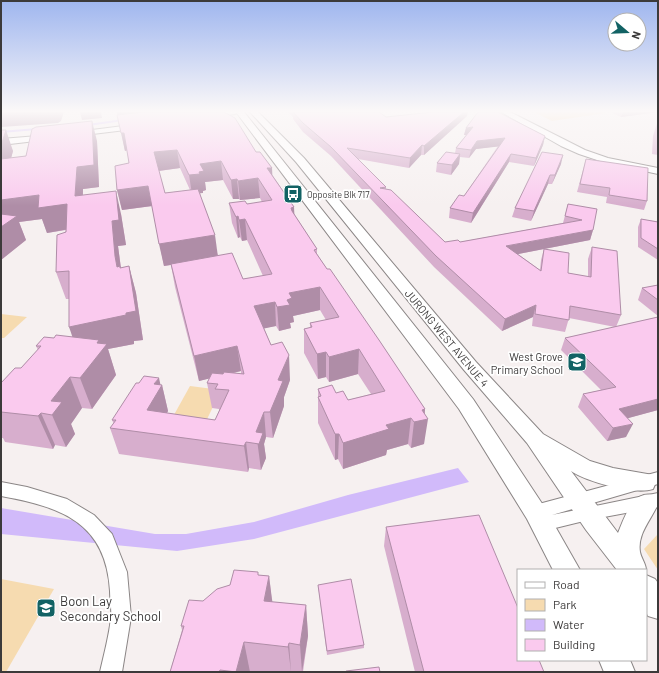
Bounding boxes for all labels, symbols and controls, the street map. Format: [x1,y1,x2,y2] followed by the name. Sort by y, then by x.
[607,12,647,52] north arrow
[630,30,644,41] text: N
[282,183,304,205] bus stop icon: Opposite Blk 717
[307,189,370,200] place label: Opposite Blk 717
[403,287,491,389] street label: JURONG WEST AVENUE 4
[491,350,563,376] place label: West Grove Primary School
[566,351,588,373] school or university icon: West Grove Primary School
[517,569,647,661] legend
[553,577,580,591] text: Road
[60,593,161,624] place label: Boon Lay Secondary School
[35,597,57,619] school or university icon: Boon Lay Secondary School
[553,597,577,611] text: Park
[553,617,585,631] text: Water
[553,637,595,651] text: Building

